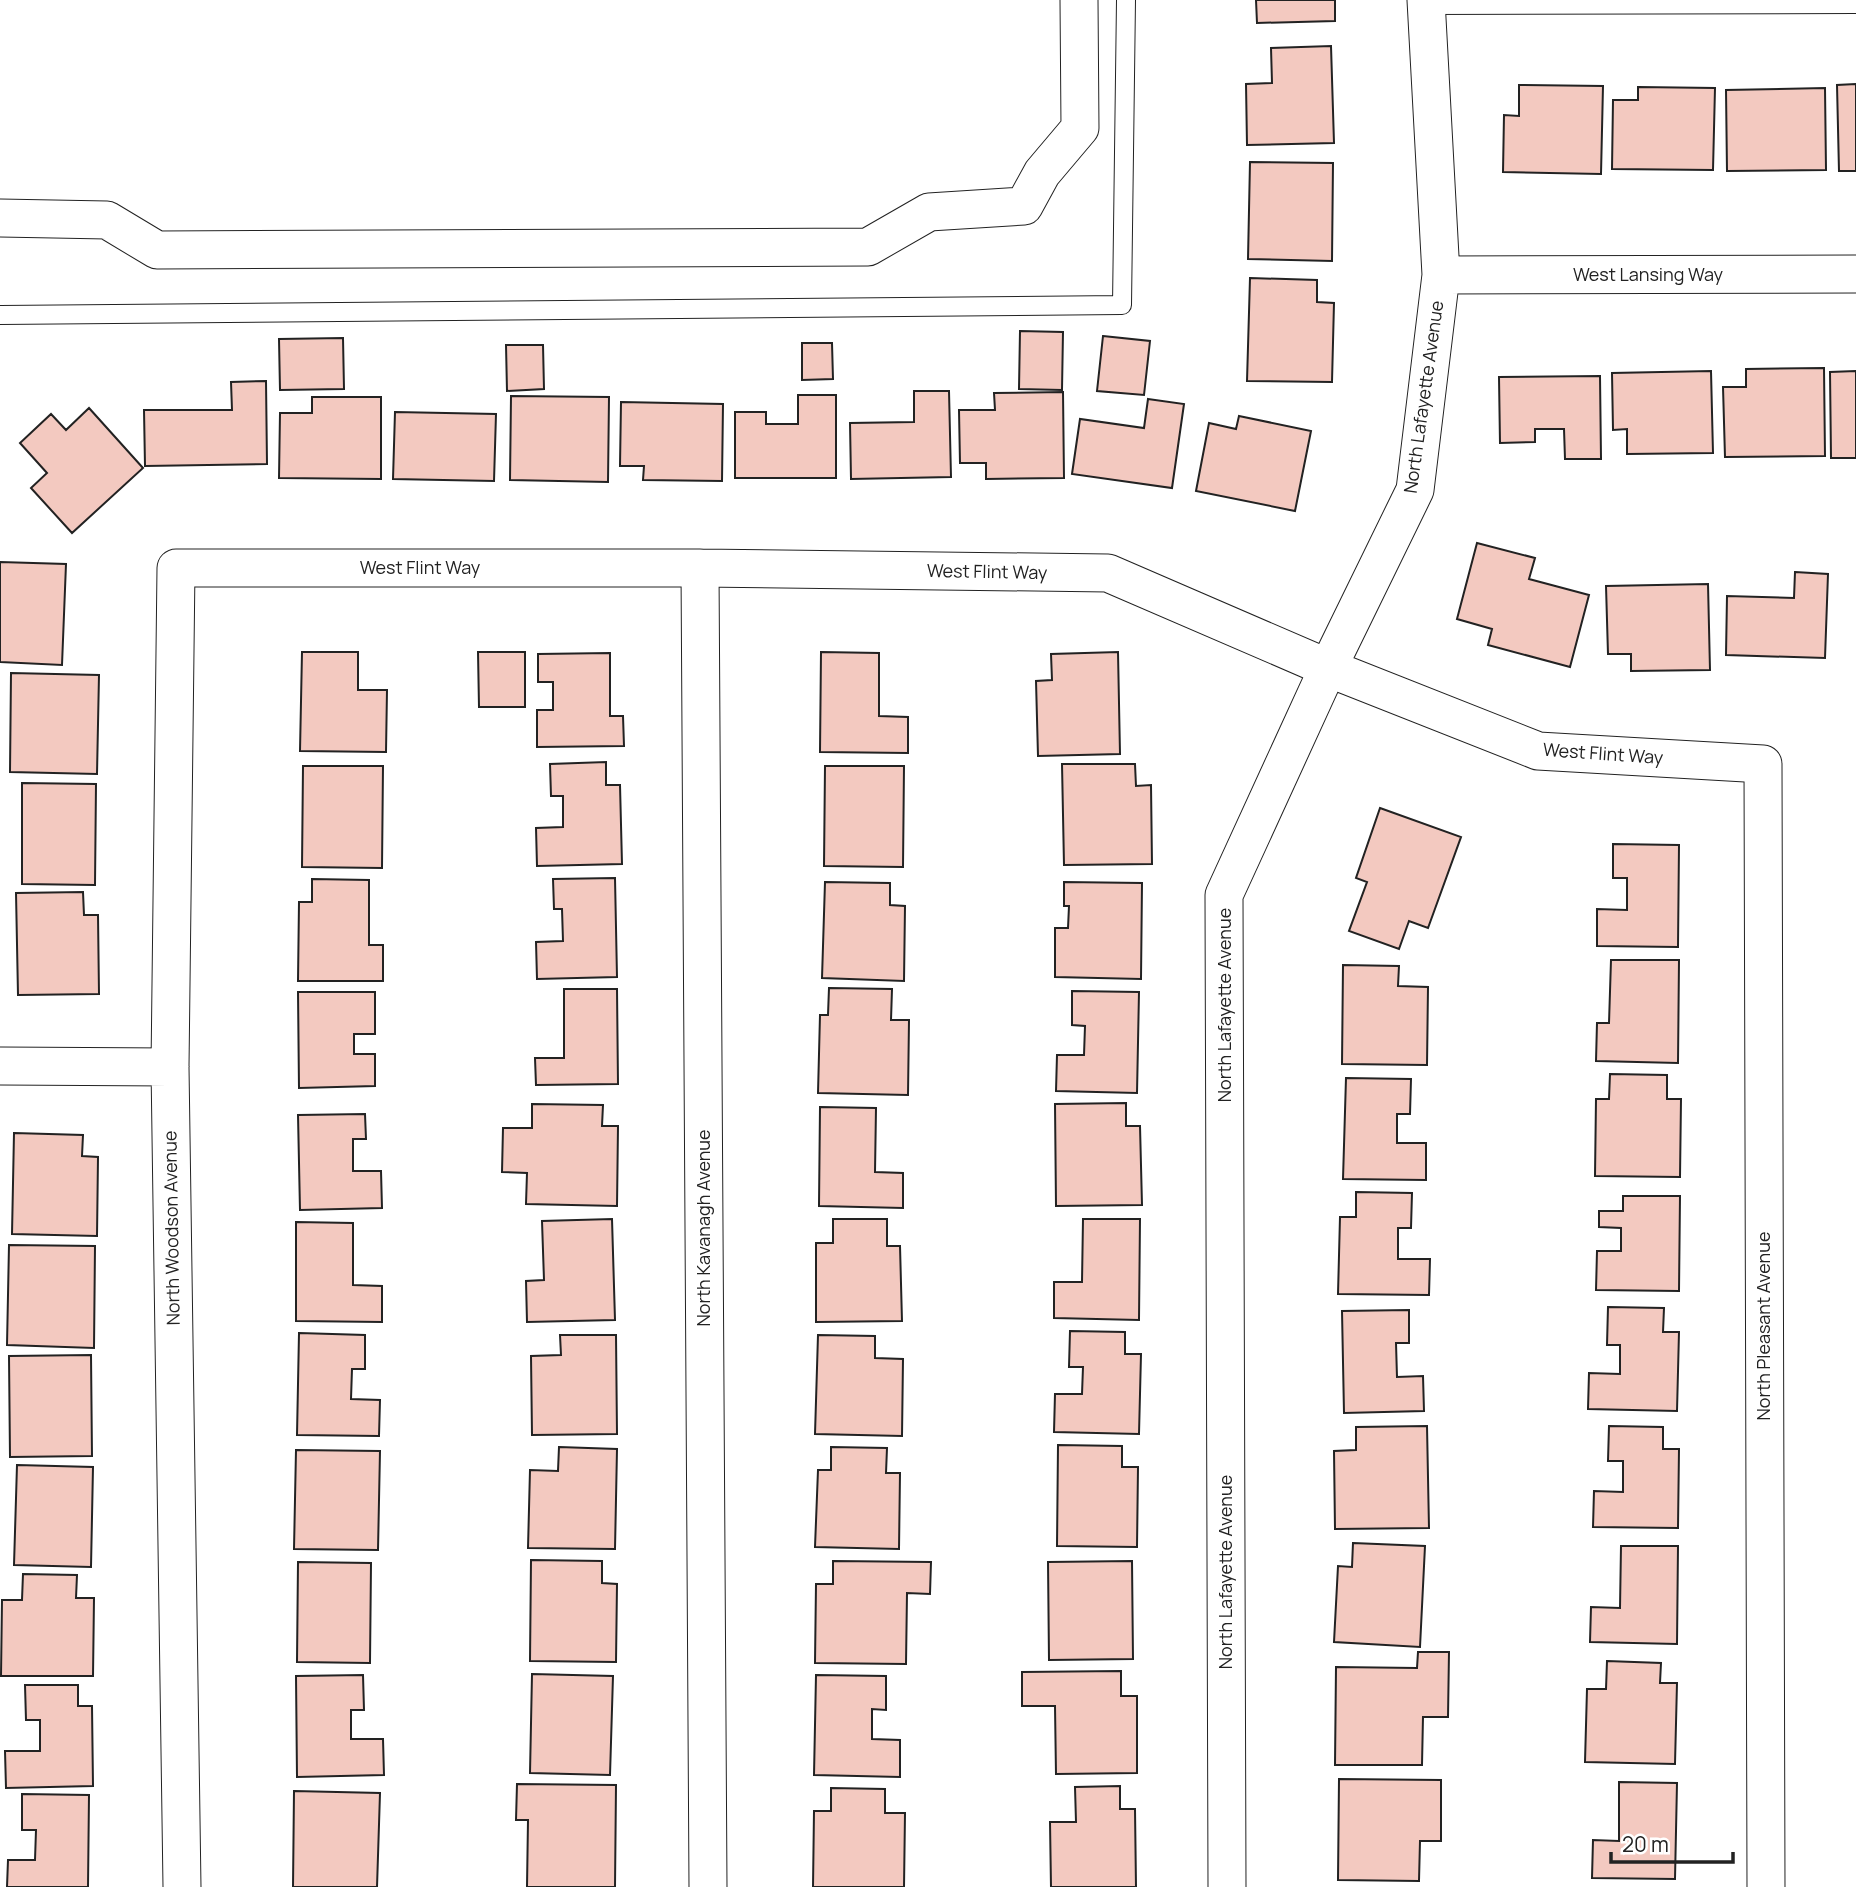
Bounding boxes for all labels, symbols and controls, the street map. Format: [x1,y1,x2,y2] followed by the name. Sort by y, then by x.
[1573,262,1724,286] street label: West Lansing Way
[1398,299,1448,495] street label: North Lafayette Avenue
[360,555,481,579] street label: West Flint Way
[927,558,1048,584] street label: West Flint Way
[1542,737,1665,769] street label: West Flint Way
[1212,908,1236,1102] street label: North Lafayette Avenue
[691,1129,715,1327] street label: North Kavanagh Avenue
[157,1130,185,1326] street label: North Woodson Avenue
[1751,1232,1775,1420] street label: North Pleasant Avenue
[1213,1475,1237,1669] street label: North Lafayette Avenue
[1611,1820,1734,1864] scale bar
[1622,1830,1669,1858] text: 20 m

